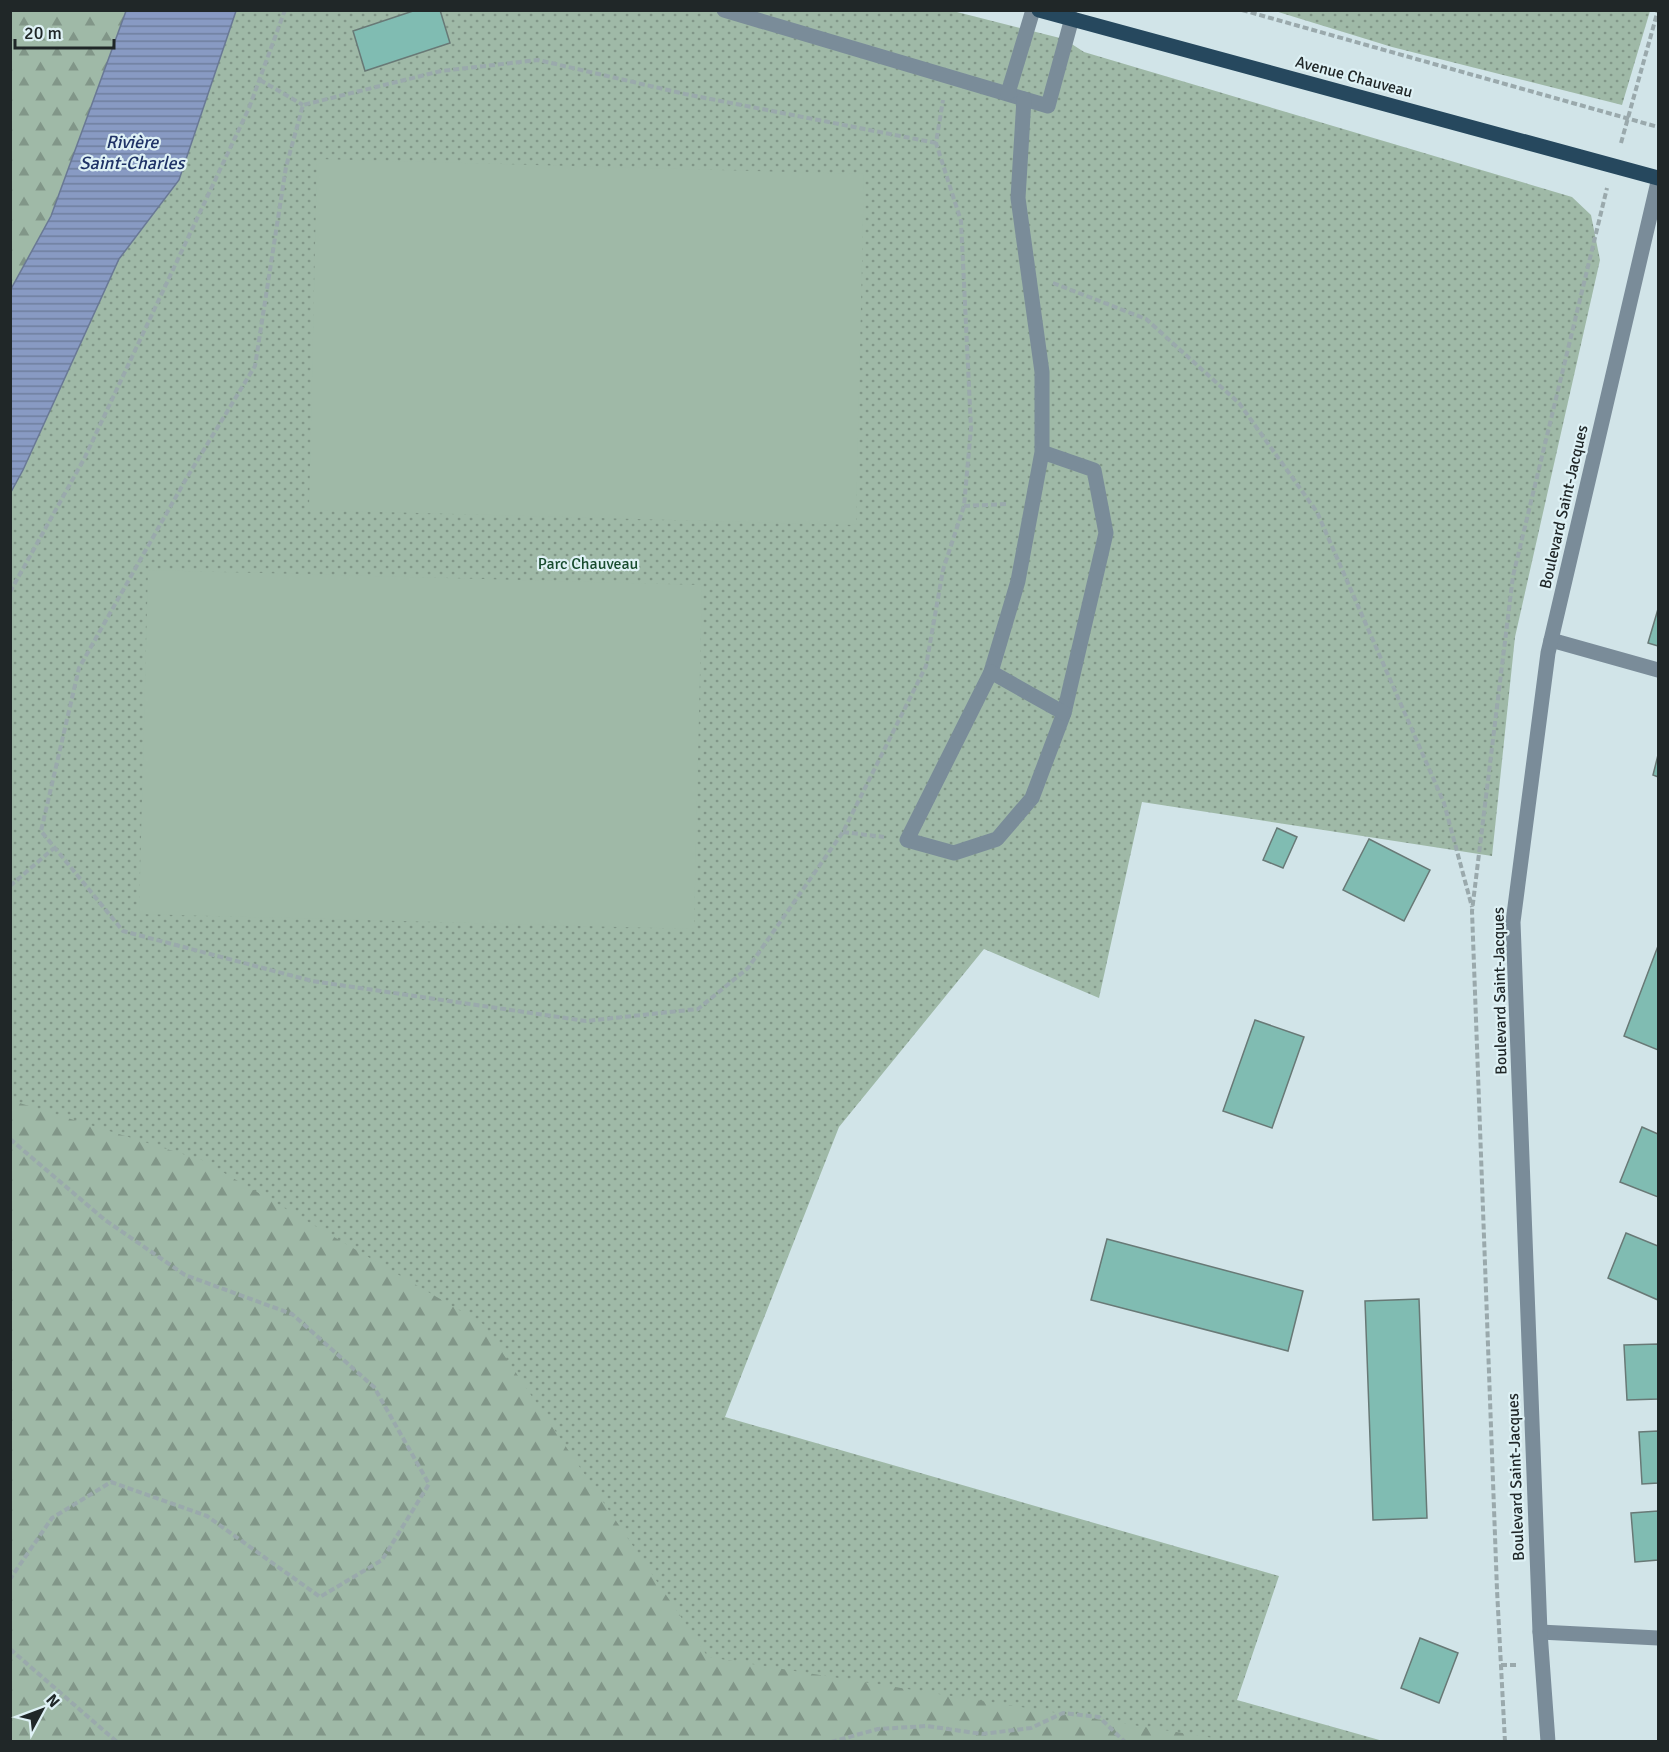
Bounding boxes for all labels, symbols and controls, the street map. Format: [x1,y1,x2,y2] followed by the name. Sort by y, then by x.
[15,12,114,50] scale bar
[24,22,62,44] text: 20 m
[1293,52,1415,102] street label: Avenue Chauveau
[80,131,187,174] water label: Rivière Saint-Charles
[1535,423,1593,591] street label: Boulevard Saint-Jacques
[538,554,638,574] park label: Parc Chauveau
[1489,907,1511,1075] street label: Boulevard Saint-Jacques
[1503,1393,1529,1561] street label: Boulevard Saint-Jacques
[12,1680,72,1740] north arrow
[41,1690,64,1712] text: N

